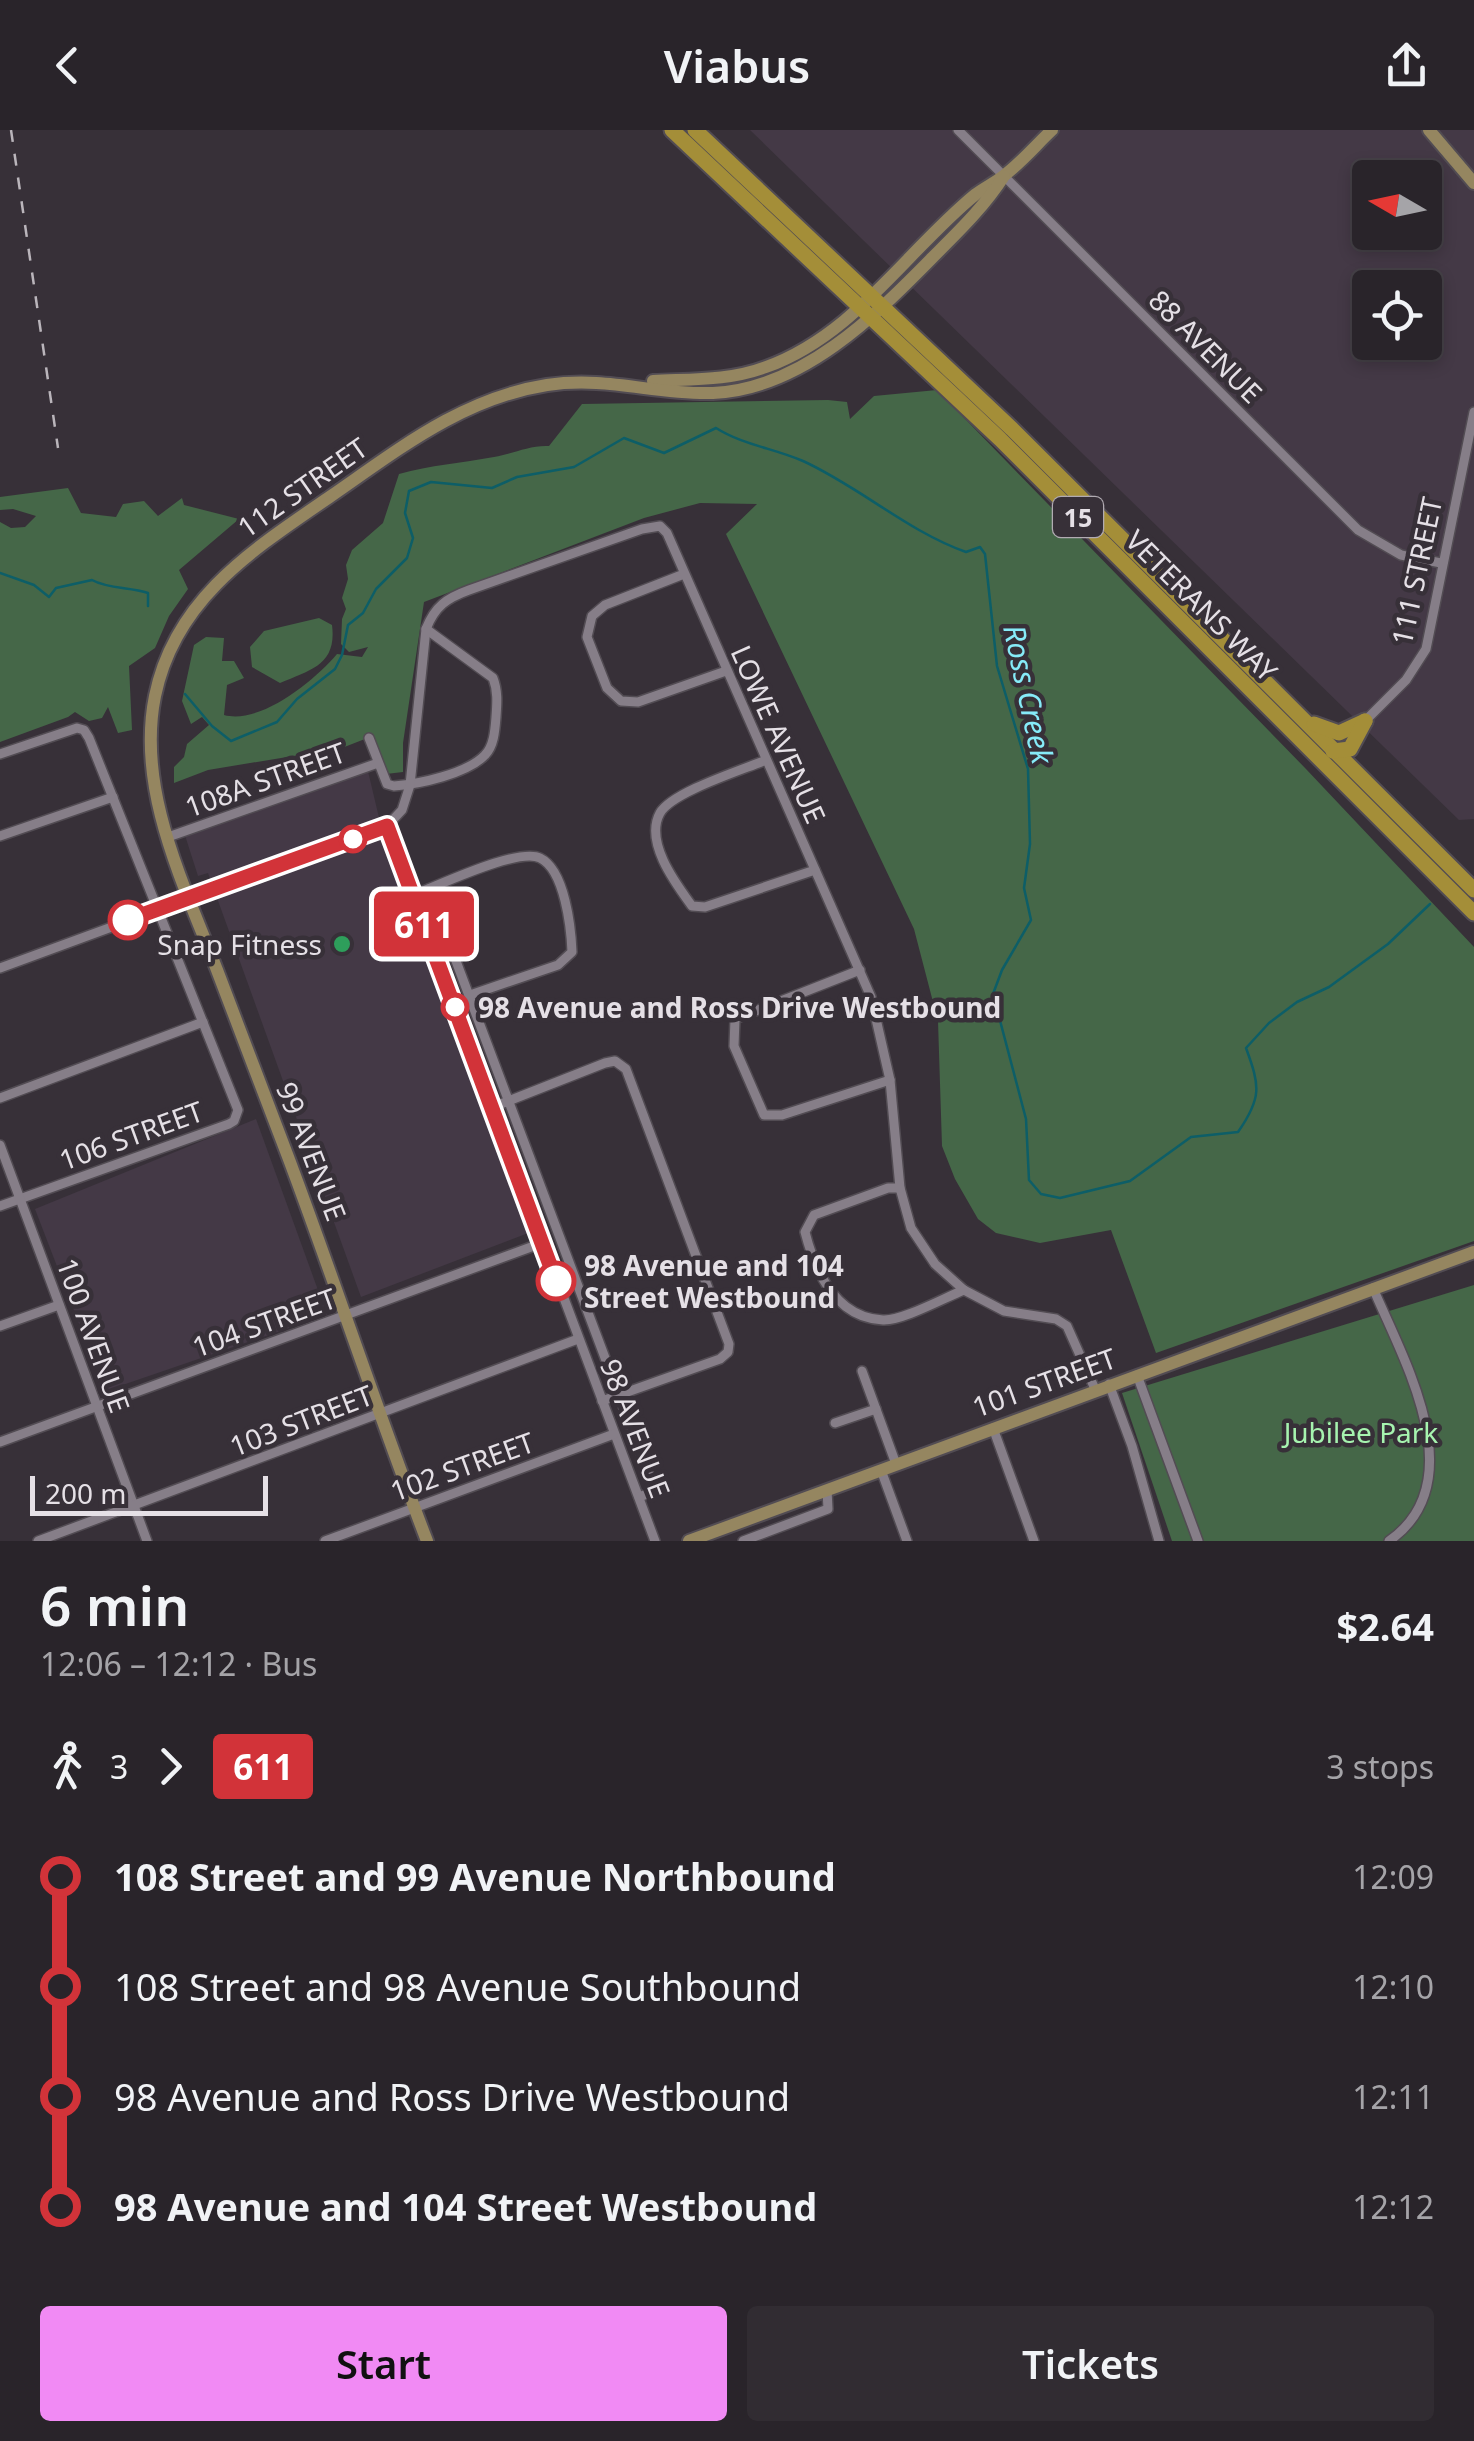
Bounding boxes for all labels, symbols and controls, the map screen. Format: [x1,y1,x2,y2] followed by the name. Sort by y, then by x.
[664,35,810,96] text: Viabus
[40,38,95,93] icon: back
[1379,38,1434,93] icon: share
[1352,160,1442,250] north arrow
[1352,160,1442,360] map controls
[1352,270,1442,360] button: locate
[1141,281,1271,411] street label: 88 AVENUE
[230,428,375,546] street label: 112 STREET
[1382,493,1450,649] street label: 111 STREET
[1053,497,1103,537] road number: 15
[1118,521,1286,689] street label: VETERANS WAY
[994,621,1064,769] water label: Ross Creek
[723,639,835,829] street label: LOWE AVENUE
[179,732,351,826] street label: 108A STREET
[340,826,366,852] unlabelled marker
[366,892,482,956] line badge: 611
[109,901,147,939] unlabelled marker
[394,901,454,948] text: 611
[157,925,322,963] place label: Snap Fitness
[331,933,353,955] marker: Snap Fitness
[478,988,1001,1026] place label: 98 Avenue and Ross Drive Westbound
[442,994,468,1020] marker: 98 Avenue and Ross Drive Westbound
[268,1076,356,1226] street label: 99 AVENUE
[54,1091,209,1179] street label: 106 STREET
[584,1246,844,1316] place label: 98 Avenue and 104 Street Westbound
[48,1252,140,1418] street label: 100 AVENUE
[537,1262,575,1300] marker: 98 Avenue and 104 Street Westbound
[187,1278,342,1366] street label: 104 STREET
[967,1338,1122,1426] street label: 101 STREET
[592,1353,680,1503] street label: 98 AVENUE
[224,1375,378,1465] street label: 103 STREET
[1281,1413,1438,1451] park label: Jubilee Park
[385,1422,540,1510] street label: 102 STREET
[30,1471,268,1516] scale bar
[45,1474,127,1512] text: 200 m
[40,1567,189,1642] text: 6 min
[1336,1600,1434,1652] text: $2.64
[40,1642,317,1685] text: 12:06 – 12:12 · Bus
[40,1739,95,1794] icon: walk
[143,1739,198,1794] icon: forward
[233,1743,293,1790] text: 611
[110,1745,128,1788] text: 3
[1326,1745,1434,1788] text: 3 stops
[114,1850,836,1902] text: 108 Street and 99 Avenue Northbound
[1352,1855,1434,1898] text: 12:09
[114,1960,801,2012] text: 108 Street and 98 Avenue Southbound
[1352,1965,1434,2008] text: 12:10
[114,2070,790,2122] text: 98 Avenue and Ross Drive Westbound
[1352,2075,1434,2118] text: 12:11
[114,2180,817,2232] text: 98 Avenue and 104 Street Westbound
[1352,2185,1434,2228] text: 12:12
[40,2306,727,2421] button: Start
[747,2306,1434,2421] button: Tickets

